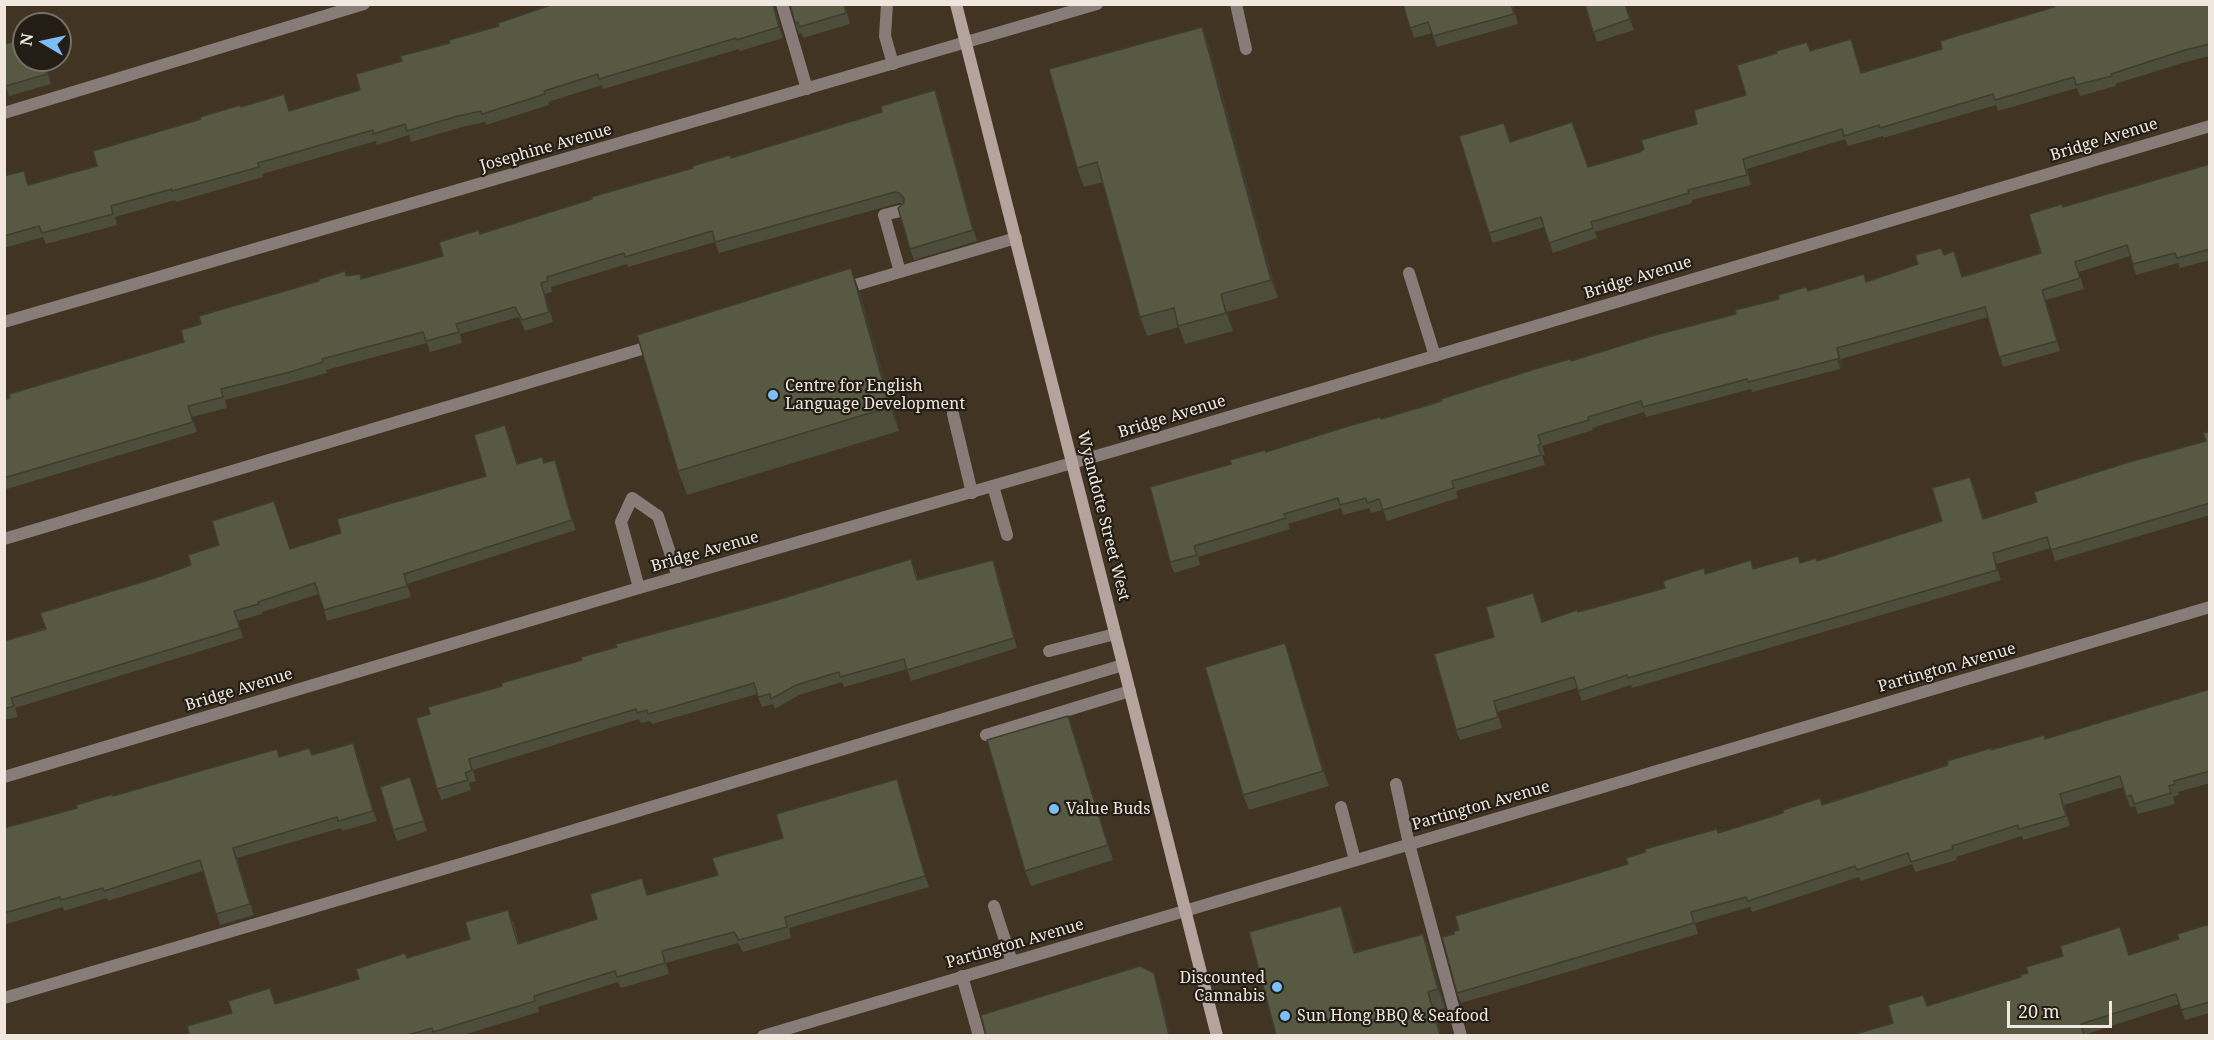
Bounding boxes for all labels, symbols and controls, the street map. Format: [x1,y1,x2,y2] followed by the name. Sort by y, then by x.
[12,12,72,72] north arrow
[14,32,38,47] text: N
[2048,115,2160,165] street label: Bridge Avenue
[478,120,614,176] street label: Josephine Avenue
[1582,253,1694,303] street label: Bridge Avenue
[785,376,965,414] place label: Centre for English Language Development
[766,388,780,402] marker: Centre for English Language Development
[1116,392,1228,442] street label: Bridge Avenue
[1073,429,1133,603] street label: Wyandotte Street West
[649,527,761,577] street label: Bridge Avenue
[1876,639,2018,697] street label: Partington Avenue
[183,665,295,715] street label: Bridge Avenue
[1410,777,1552,835] street label: Partington Avenue
[1066,799,1150,819] place label: Value Buds
[1047,802,1061,816] marker: Value Buds
[944,915,1086,973] street label: Partington Avenue
[1179,968,1265,1006] place label: Discounted Cannabis
[1270,980,1284,994] marker: Discounted Cannabis
[2010,989,2115,1027] scale bar
[2018,999,2060,1023] text: 20 m
[1297,1006,1489,1026] place label: Sun Hong BBQ & Seafood
[1278,1009,1292,1023] marker: Sun Hong BBQ & Seafood

